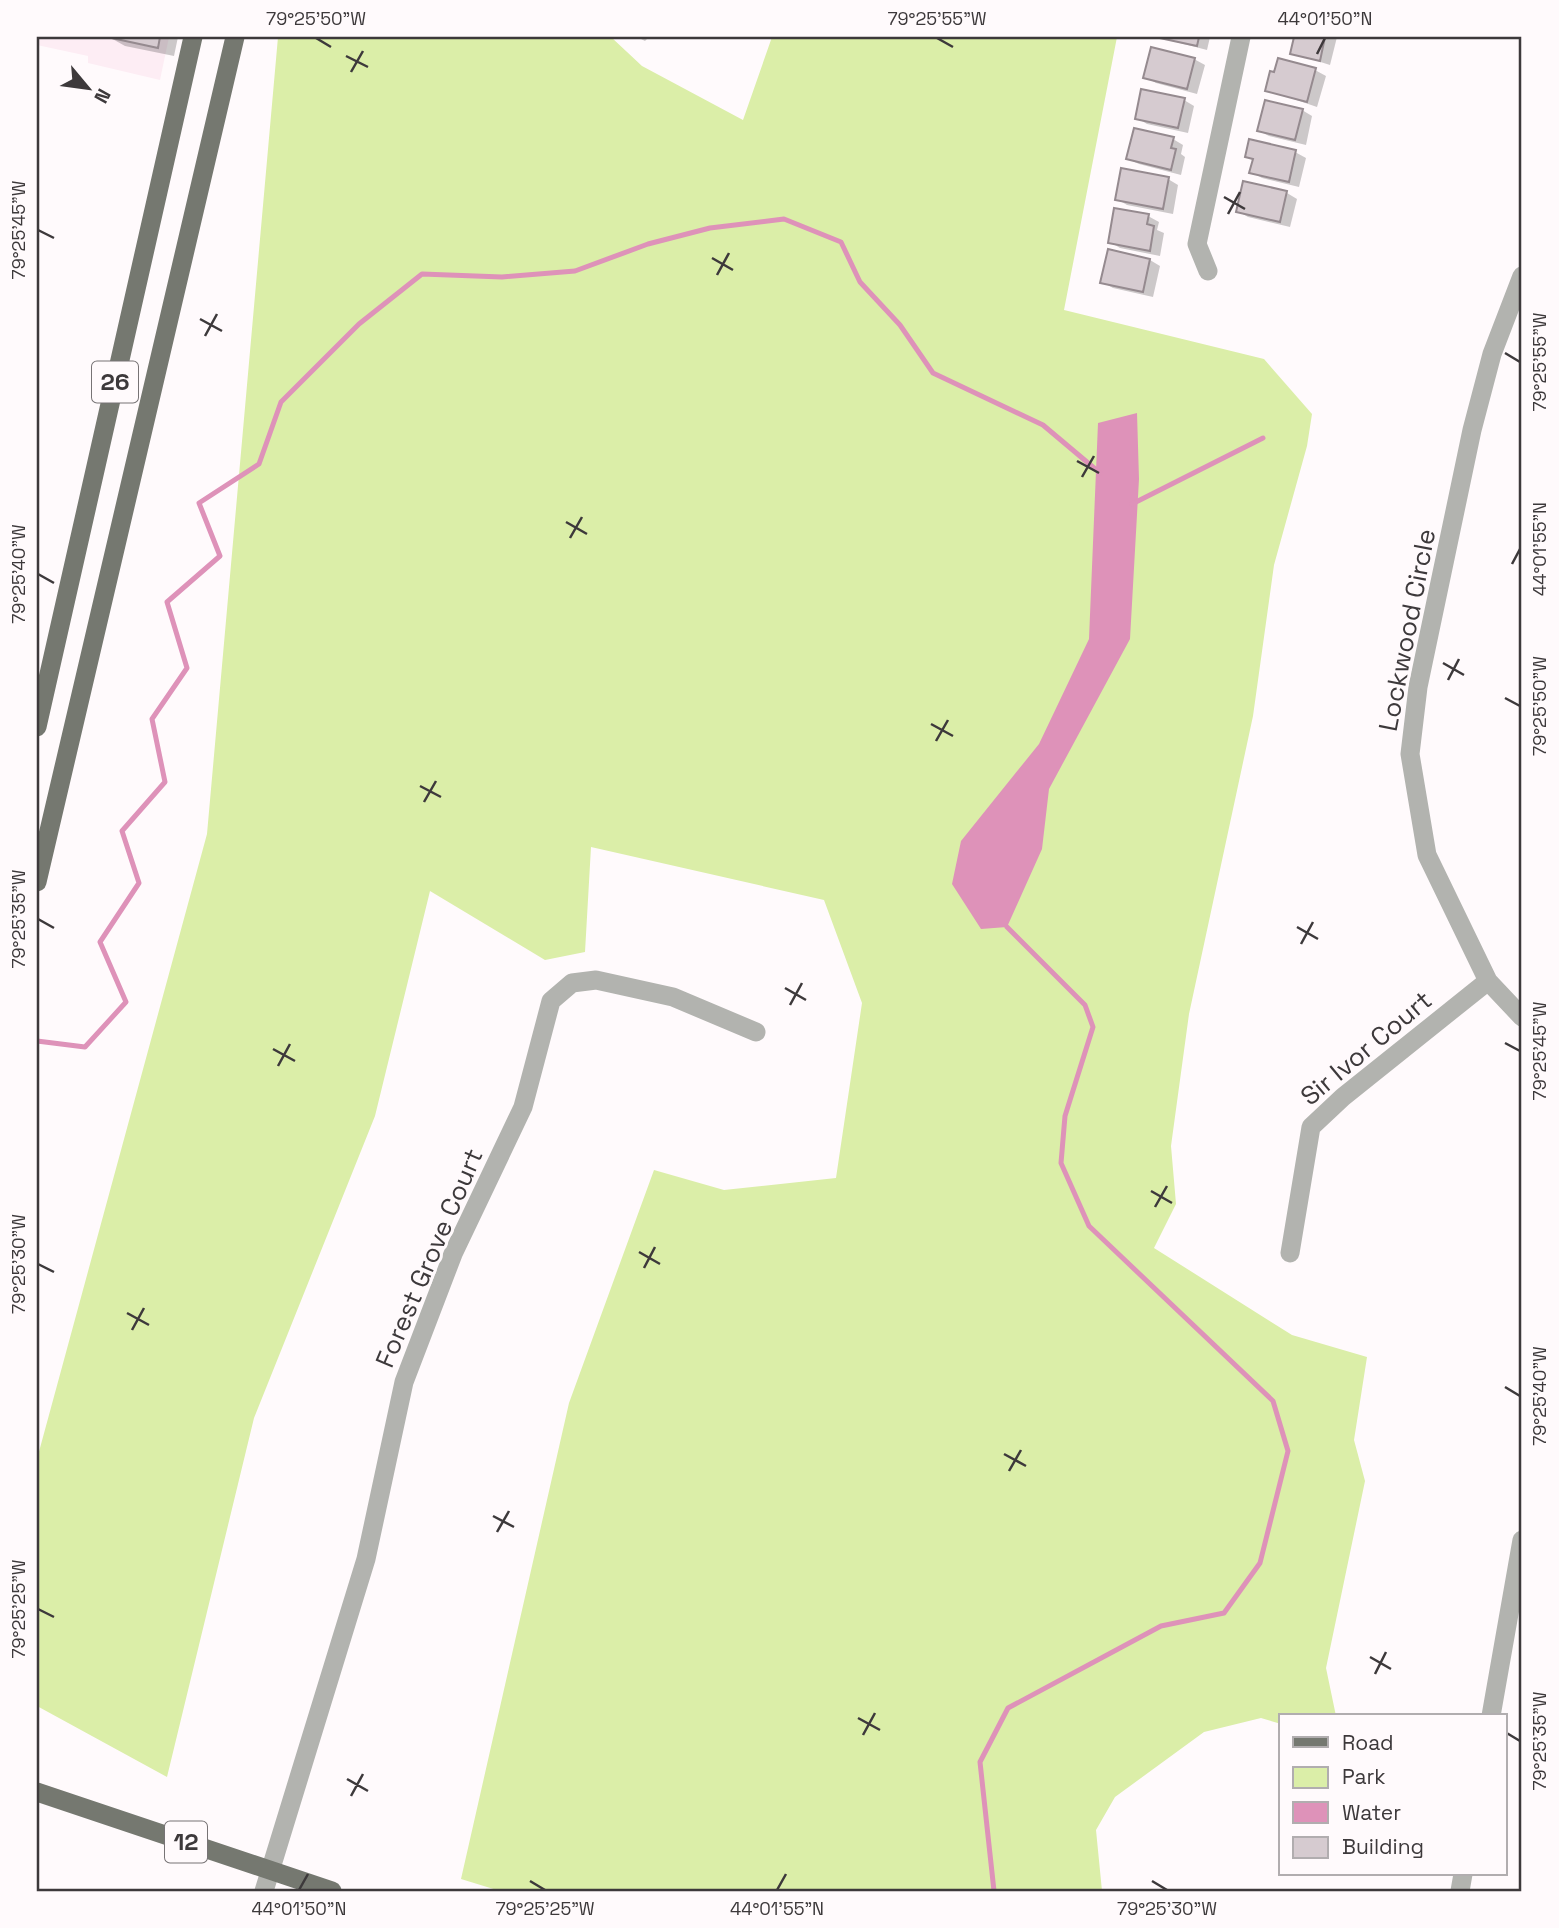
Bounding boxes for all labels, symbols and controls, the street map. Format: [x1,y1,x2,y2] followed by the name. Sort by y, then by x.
[266,7,366,30] text: 79°25'50"W
[887,7,987,30] text: 79°25'55"W
[1278,7,1372,30] text: 44°01'50"N
[52,52,122,122] north arrow
[88,84,116,108] text: N
[7,180,30,279] text: 79°25'45"W
[1528,312,1551,412] text: 79°25'55"W
[92,362,138,402] road number: 26
[1528,502,1551,596] text: 44°01'55"N
[7,524,30,624] text: 79°25'40"W
[1371,526,1443,734] street label: Lockwood Circle
[1528,656,1551,756] text: 79°25'50"W
[7,869,30,969] text: 79°25'35"W
[1293,983,1439,1113] street label: Sir Ivor Court
[1528,1001,1551,1100] text: 79°25'45"W
[367,1143,491,1373] street label: Forest Grove Court
[7,1214,30,1314] text: 79°25'30"W
[1528,1346,1551,1446] text: 79°25'40"W
[7,1559,30,1659] text: 79°25'25"W
[1528,1691,1551,1791] text: 79°25'35"W
[1279,1714,1506,1876] legend
[1342,1729,1394,1756] text: Road
[1342,1763,1386,1790] text: Park
[1342,1799,1401,1826] text: Water
[165,1822,207,1863] road number: 12
[1342,1833,1424,1860] text: Building
[252,1897,346,1920] text: 44°01'50"N
[495,1897,595,1920] text: 79°25'25"W
[730,1897,824,1920] text: 44°01'55"N
[1117,1897,1217,1920] text: 79°25'30"W

